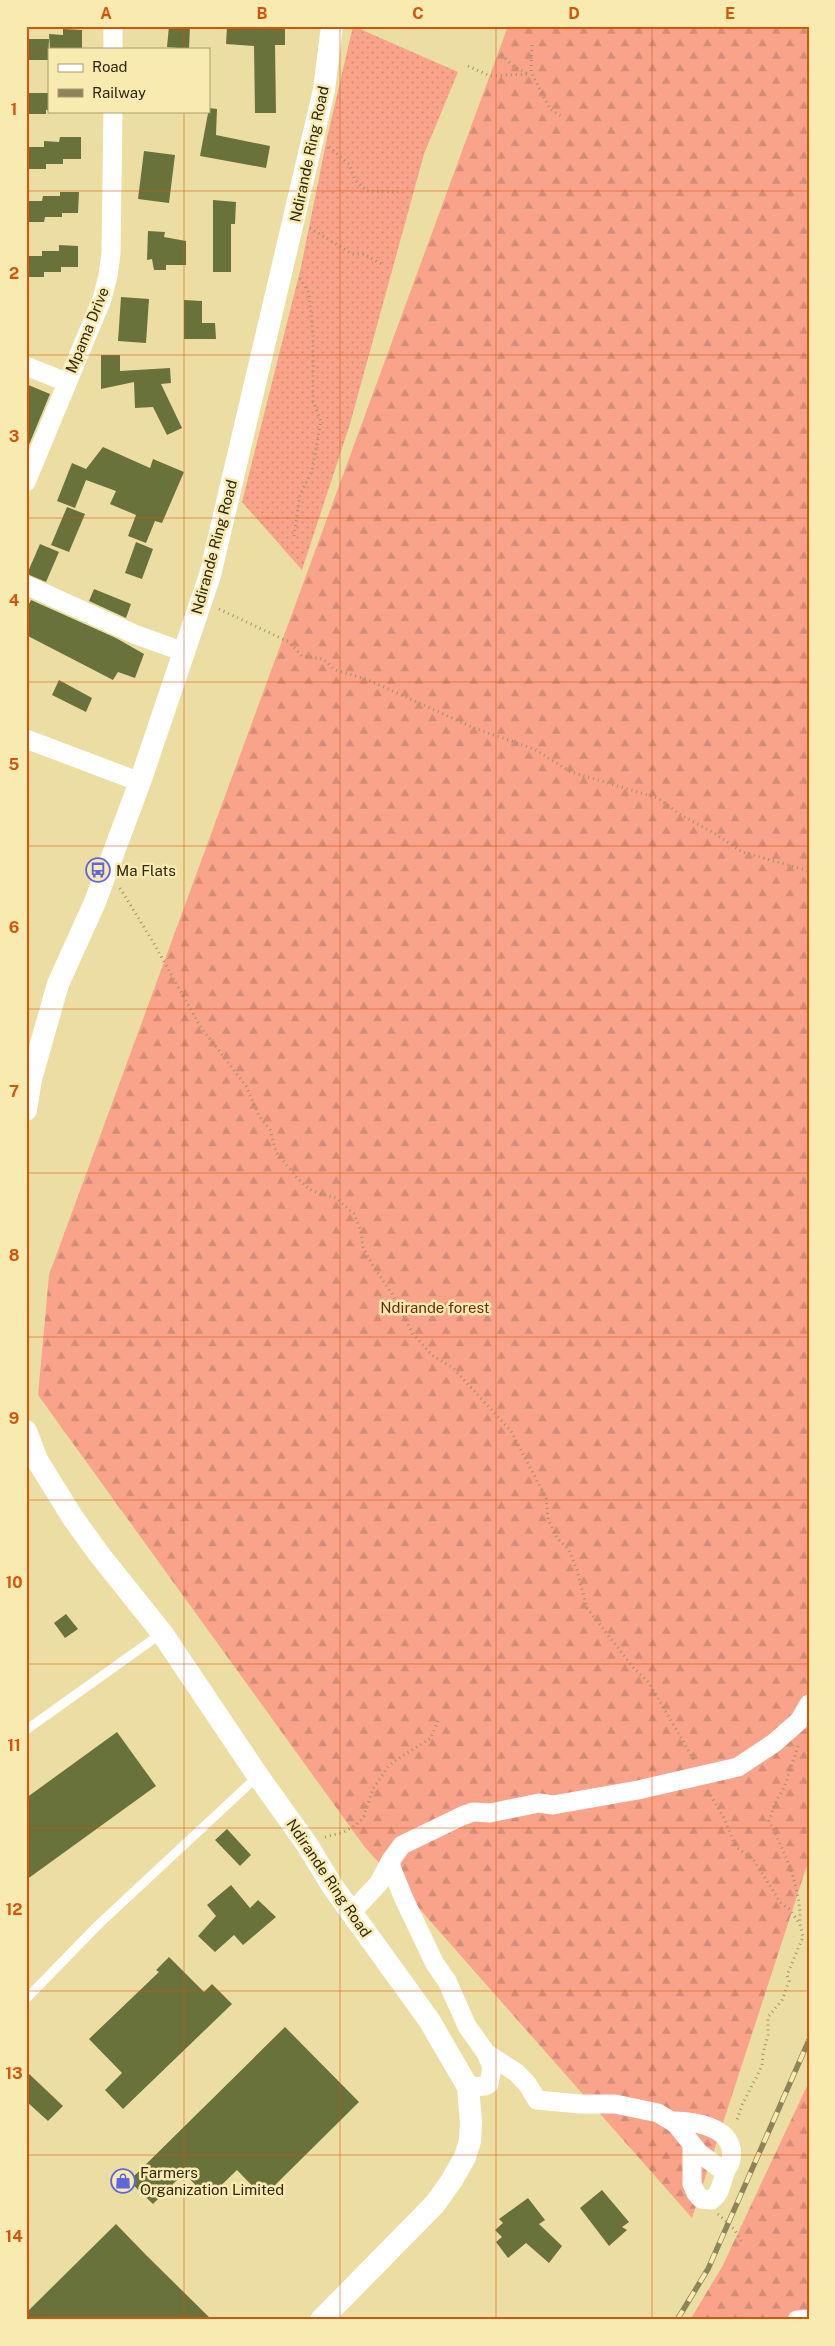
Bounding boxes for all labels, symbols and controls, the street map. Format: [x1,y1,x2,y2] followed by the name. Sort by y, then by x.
[100,4,112,23] text: A
[257,4,268,23] text: B
[412,4,424,23] text: C
[568,4,580,23] text: D
[725,4,735,23] text: E
[48,48,210,112] legend
[92,58,128,75] text: Road
[92,84,146,101] text: Railway
[286,84,332,224] street label: Ndirande Ring Road
[11,100,17,119] text: 1
[9,264,19,283] text: 2
[62,285,112,375] street label: Mpama Drive
[9,427,19,446] text: 3
[188,478,240,616] street label: Ndirande Ring Road
[9,591,20,610] text: 4
[9,755,20,774] text: 5
[85,857,111,883] bus stop icon: Ma Flats
[116,862,176,879] place label: Ma Flats
[9,918,19,937] text: 6
[9,1082,19,1101] text: 7
[9,1246,20,1265] text: 8
[380,1299,490,1316] park label: Ndirande forest
[9,1409,19,1428] text: 9
[5,1573,23,1592] text: 10
[7,1736,21,1755] text: 11
[283,1816,375,1940] street label: Ndirande Ring Road
[5,1900,23,1919] text: 12
[5,2064,23,2083] text: 13
[140,2164,284,2198] place label: Farmers Organization Limited
[110,2168,136,2194] shop icon: Farmers Organization Limited
[5,2227,23,2246] text: 14

